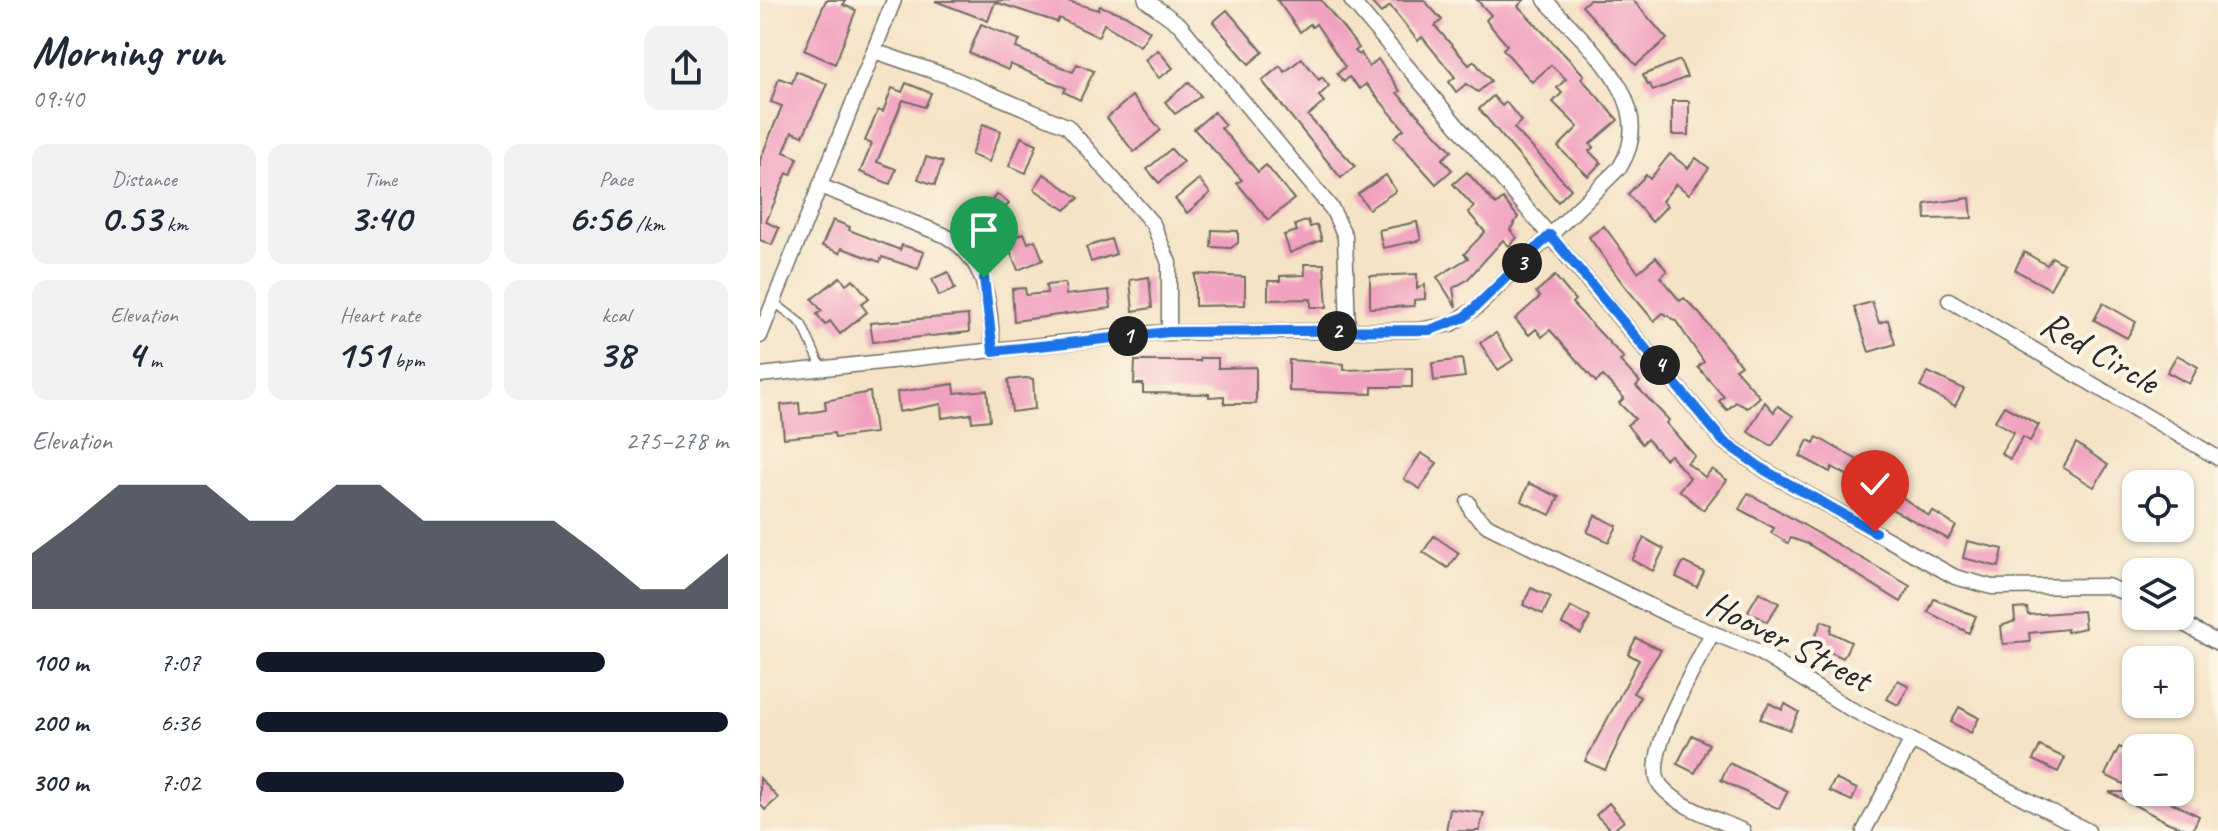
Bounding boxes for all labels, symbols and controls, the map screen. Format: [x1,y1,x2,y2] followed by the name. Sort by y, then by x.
[32,24,224,79] text: Morning run
[644,26,728,110] button: share
[32,82,84,115] text: 09:40
[111,165,177,193] text: Distance
[363,165,397,193] text: Time
[599,165,633,193] text: Pace
[100,193,161,243] text: 0.53
[349,193,411,243] text: 3:40
[567,193,630,243] text: 6:56
[950,196,1018,278] pin
[962,208,1006,252] icon: arrive
[161,210,188,238] text: km
[630,210,665,238] text: /km
[1502,243,1542,283] pin: 3
[1517,249,1527,277] text: 3
[2033,300,2170,406] street label: Red Circle
[110,301,178,329] text: Elevation
[340,301,420,329] text: Heart rate
[601,301,631,329] text: kcal
[1317,311,1357,351] pin: 2
[1108,316,1148,356] pin: 1
[1332,317,1342,345] text: 2
[1123,322,1133,350] text: 1
[126,329,144,379] text: 4
[336,329,389,379] text: 151
[598,329,634,379] text: 38
[1640,345,1680,385] pin: 4
[144,346,162,374] text: m
[389,346,424,374] text: bpm
[1655,351,1665,379] text: 4
[32,424,112,457] text: Elevation
[625,424,728,457] text: 275–278 m
[1841,450,1909,532] pin
[1853,462,1897,506] icon: check
[2122,470,2194,806] map controls
[2122,470,2194,542] button: locate
[2122,558,2194,630] button: layers
[1699,580,1882,704] street label: Hoover Street
[32,646,88,679] text: 100 m
[160,646,200,679] text: 7:07
[2122,646,2194,718] button: +
[32,706,88,739] text: 200 m
[160,706,200,739] text: 6:36
[2122,734,2194,806] button: −
[32,766,88,799] text: 300 m
[160,766,200,799] text: 7:02

